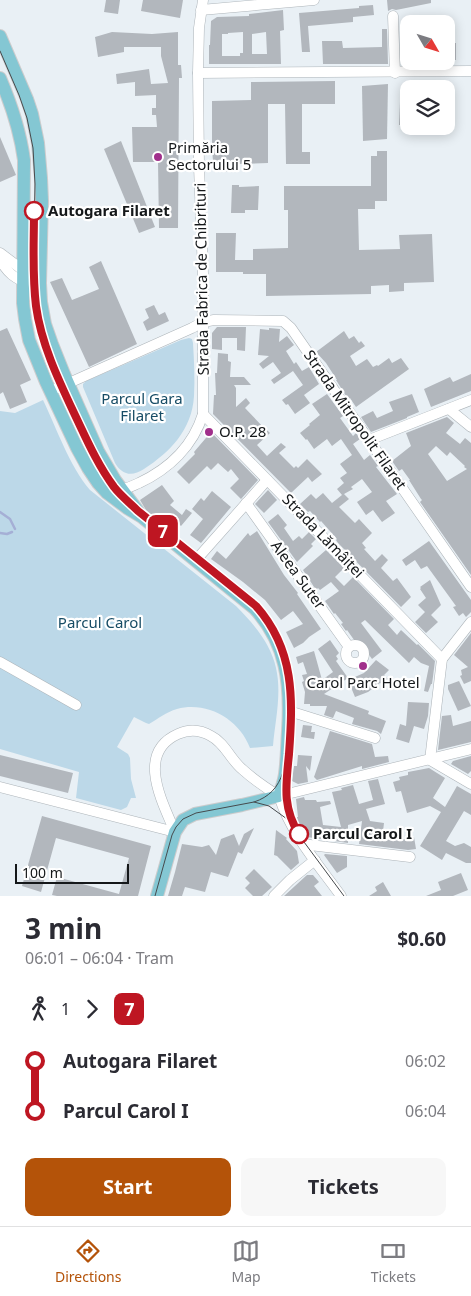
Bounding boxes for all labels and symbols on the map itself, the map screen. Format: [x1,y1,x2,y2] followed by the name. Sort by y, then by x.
[400,15,455,70] north arrow
[168,137,251,174] place label: Primăria Sectorului 5
[152,151,164,163] marker: Primăria Sectorului 5
[189,182,213,376] street label: Strada Fabrica de Chibrituri
[48,200,170,220] place label: Autogara Filaret
[24,201,44,221] marker: Autogara Filaret
[300,346,412,494] street label: Strada Mitropolit Filaret
[101,388,183,425] park label: Parcul Gara Filaret
[219,421,266,441] place label: O.P. 28
[203,426,215,438] marker: O.P. 28
[278,489,369,582] street label: Strada Lămâiței
[147,515,179,547] line badge: 7
[267,536,330,613] street label: Aleea Suter
[58,612,142,632] park label: Parcul Carol
[357,660,369,672] marker: Carol Parc Hotel
[306,672,420,692] place label: Carol Parc Hotel
[313,823,412,843] place label: Parcul Carol I
[289,824,309,844] marker: Parcul Carol I
[15,861,129,884] scale bar

